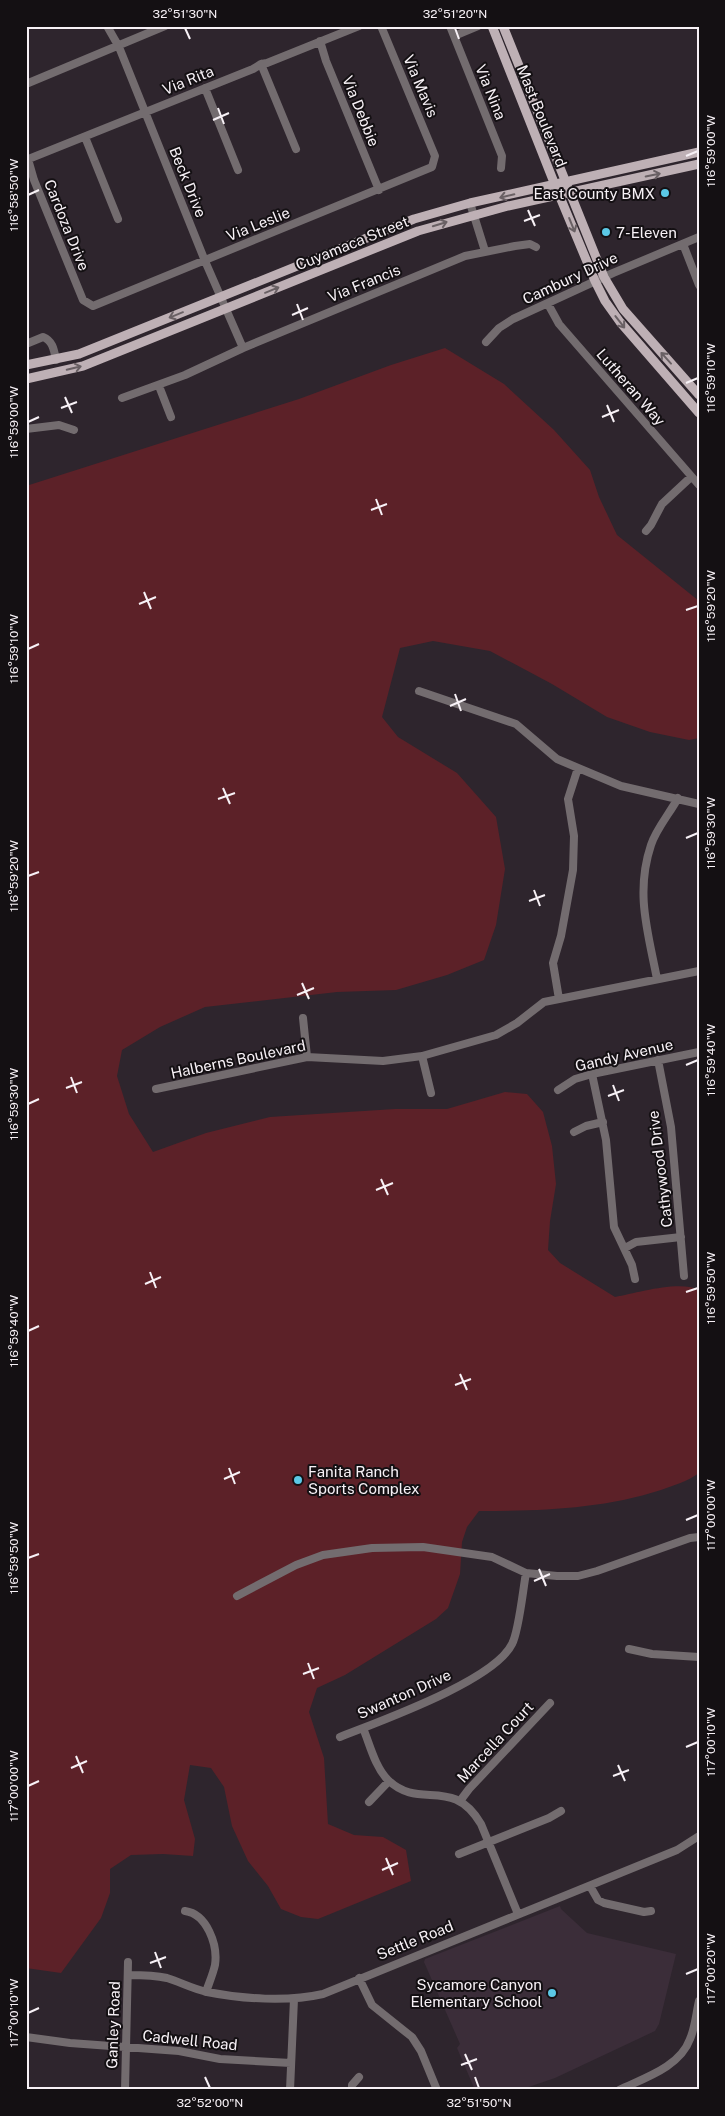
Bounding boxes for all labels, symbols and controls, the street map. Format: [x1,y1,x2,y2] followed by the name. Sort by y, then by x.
[153,7,217,21] text: 32°51'30"N
[423,7,487,21] text: 32°51'20"N
[400,52,442,120] street label: Via Mavis
[160,62,216,98] street label: Via Rita
[472,62,510,122] street label: Via Nina
[514,62,570,170] street label: Mast Boulevard
[339,73,383,149] street label: Via Debbie
[704,114,718,187] text: 116°59'00"W
[166,144,210,220] street label: Beck Drive
[7,158,21,231] text: 116°58'50"W
[645,170,661,179] one-way arrow
[41,177,93,273] street label: Cardoza Drive
[534,185,655,202] place label: East County BMX
[659,187,671,199] marker: East County BMX
[500,191,516,201] one-way arrow
[224,204,292,244] street label: Via Leslie
[293,213,411,273] street label: Cuyamaca Street
[567,217,577,232] one-way arrow
[431,219,447,229] one-way arrow
[616,224,677,241] place label: 7-Eleven
[600,226,612,238] marker: 7-Eleven
[520,249,620,307] street label: Cambury Drive
[325,261,403,305] street label: Via Francis
[264,284,279,294] one-way arrow
[169,311,184,320] one-way arrow
[615,315,626,328] one-way arrow
[704,343,718,413] text: 116°59'10"W
[593,345,669,429] street label: Lutheran Way
[660,352,672,365] one-way arrow
[65,363,81,372] one-way arrow
[7,385,21,458] text: 116°59'00"W
[704,569,718,642] text: 116°59'20"W
[7,614,21,684] text: 116°59'10"W
[704,796,718,869] text: 116°59'30"W
[7,839,21,912] text: 116°59'20"W
[704,1023,718,1096] text: 116°59'40"W
[573,1035,675,1075] street label: Gandy Avenue
[169,1036,307,1082] street label: Halberns Boulevard
[7,1067,21,1140] text: 116°59'30"W
[644,1110,676,1228] street label: Cathywood Drive
[704,1251,718,1324] text: 116°59'50"W
[7,1294,21,1367] text: 116°59'40"W
[308,1463,419,1497] place label: Fanita Ranch Sports Complex
[292,1474,304,1486] marker: Fanita Ranch Sports Complex
[704,1479,718,1551] text: 117°00'00"W
[7,1521,21,1594] text: 116°59'50"W
[355,1666,453,1722] street label: Swanton Drive
[453,1698,537,1786] street label: Marcella Court
[704,1707,718,1776] text: 117°00'10"W
[7,1750,21,1822] text: 117°00'00"W
[374,1917,456,1963] street label: Settle Road
[704,1933,718,2005] text: 117°00'20"W
[410,1976,542,2010] place label: Sycamore Canyon Elementary School
[7,1978,21,2047] text: 117°00'10"W
[103,1981,123,2069] street label: Ganley Road
[546,1987,558,1999] marker: Sycamore Canyon Elementary School
[142,2027,238,2053] street label: Cadwell Road
[177,2096,243,2110] text: 32°52'00"N
[447,2096,512,2110] text: 32°51'50"N

